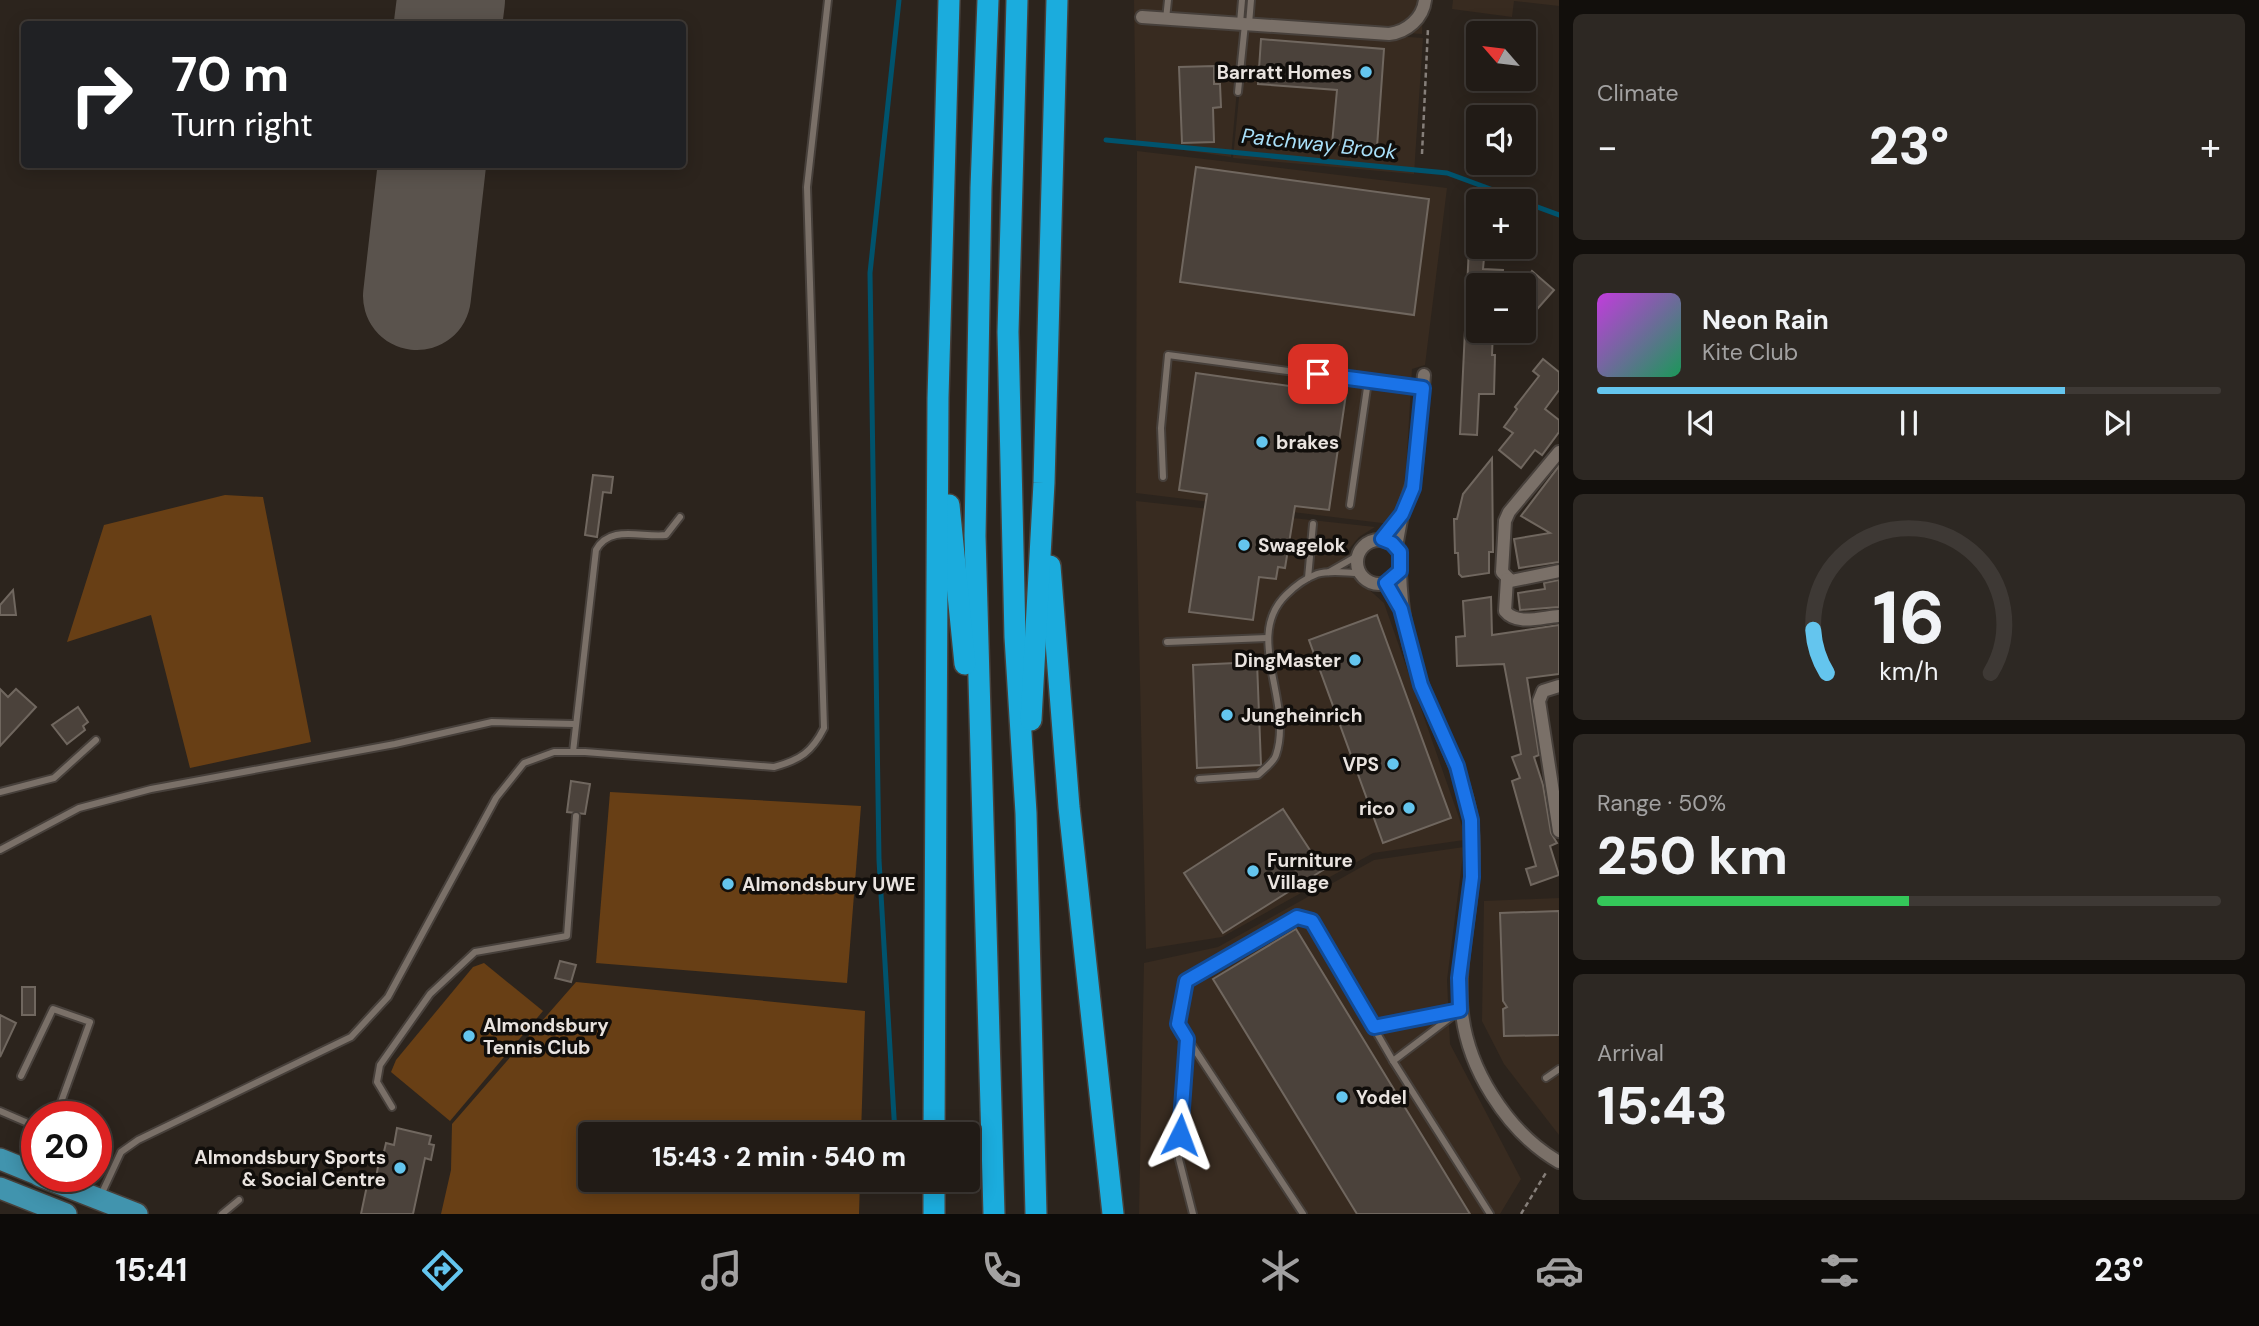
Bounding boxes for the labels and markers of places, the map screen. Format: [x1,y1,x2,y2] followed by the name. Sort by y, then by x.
[1217,60,1352,85] place label: Barratt Homes
[1358,64,1374,80] marker: Barratt Homes
[1288,344,1348,404] pin
[1276,430,1339,455] place label: brakes
[1254,434,1270,450] marker: brakes
[1258,533,1346,558] place label: Swagelok
[1236,537,1252,553] marker: Swagelok
[1234,648,1341,673] place label: DingMaster
[1347,652,1363,668] marker: DingMaster
[1241,703,1362,728] place label: Jungheinrich
[1219,707,1235,723] marker: Jungheinrich
[1342,752,1379,777] place label: VPS
[1385,756,1401,772] marker: VPS
[1359,796,1395,821] place label: rico
[1401,800,1417,816] marker: rico
[1267,848,1353,895] place label: Furniture Village
[1245,863,1261,879] marker: Furniture Village
[742,872,916,897] place label: Almondsbury UWE
[720,876,736,892] marker: Almondsbury UWE
[483,1013,609,1060] place label: Almondsbury Tennis Club
[461,1028,477,1044] marker: Almondsbury Tennis Club
[1356,1085,1407,1110] place label: Yodel
[1334,1089,1350,1105] marker: Yodel
[194,1145,386,1192] place label: Almondsbury Sports & Social Centre
[392,1160,408,1176] marker: Almondsbury Sports & Social Centre

